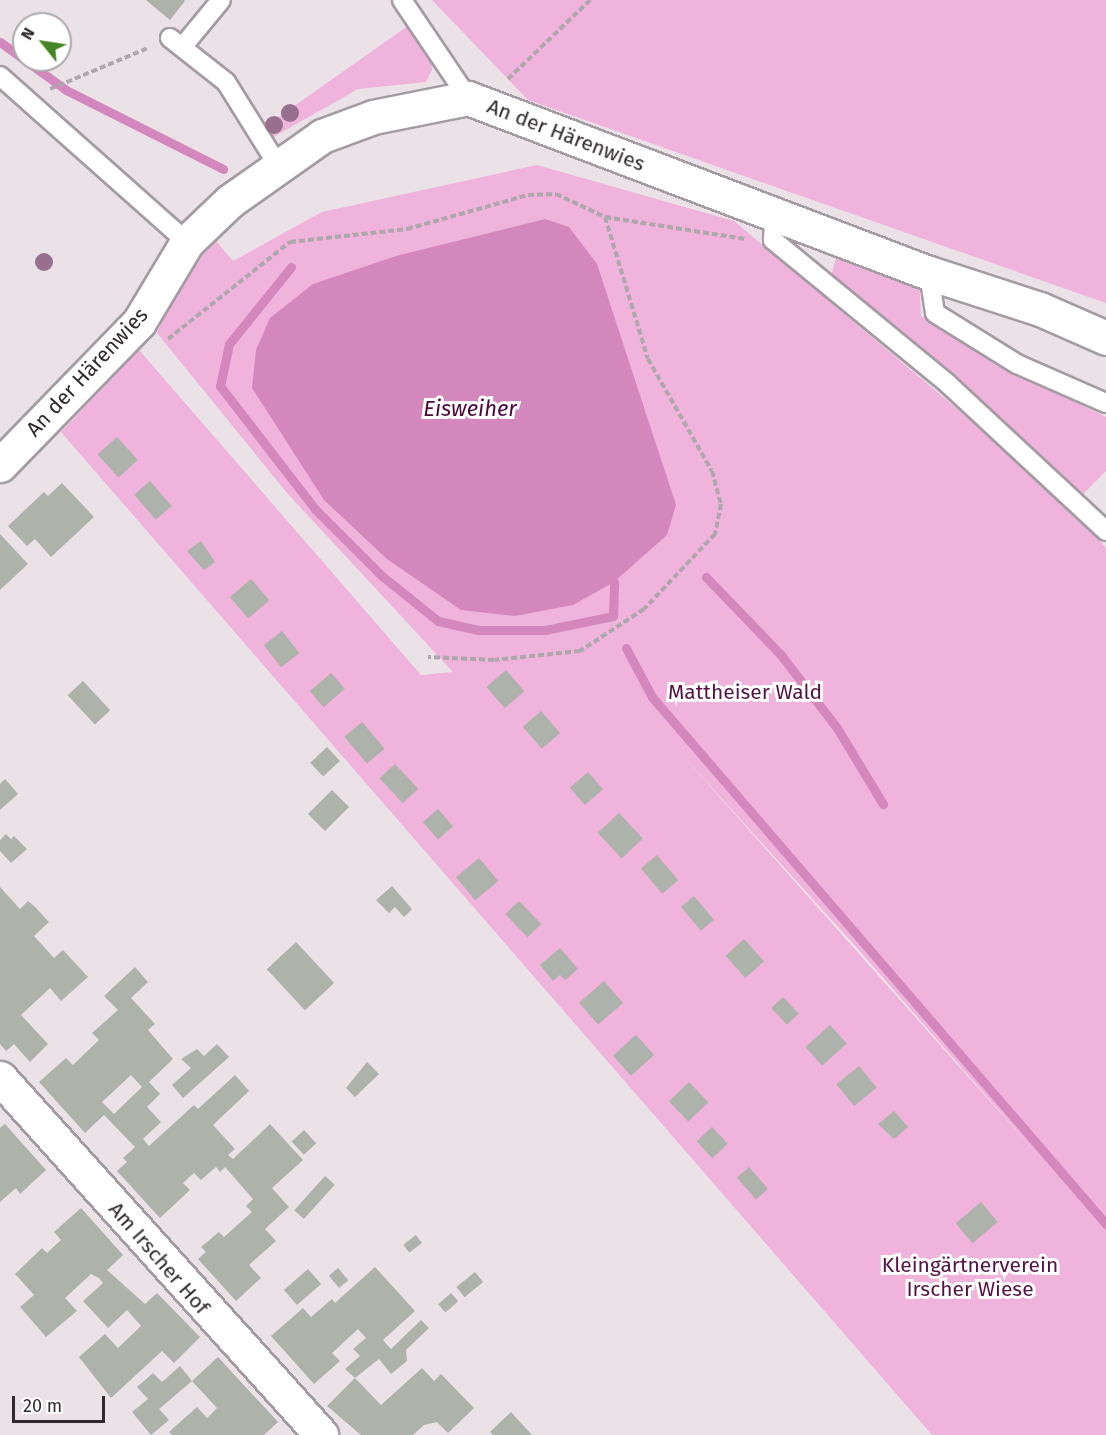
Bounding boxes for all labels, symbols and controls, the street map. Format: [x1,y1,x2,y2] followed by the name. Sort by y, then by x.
[12,12,72,72] north arrow
[17,24,39,43] text: N
[484,93,648,177] street label: An der Härenwies
[21,302,153,442] street label: An der Härenwies
[423,396,517,422] water label: Eisweiher
[668,679,822,705] park label: Mattheiser Wald
[103,1197,215,1319] street label: Am Irscher Hof
[882,1252,1058,1302] park label: Kleingärtnerverein Irscher Wiese
[15,1384,108,1422] scale bar
[23,1395,62,1417] text: 20 m

